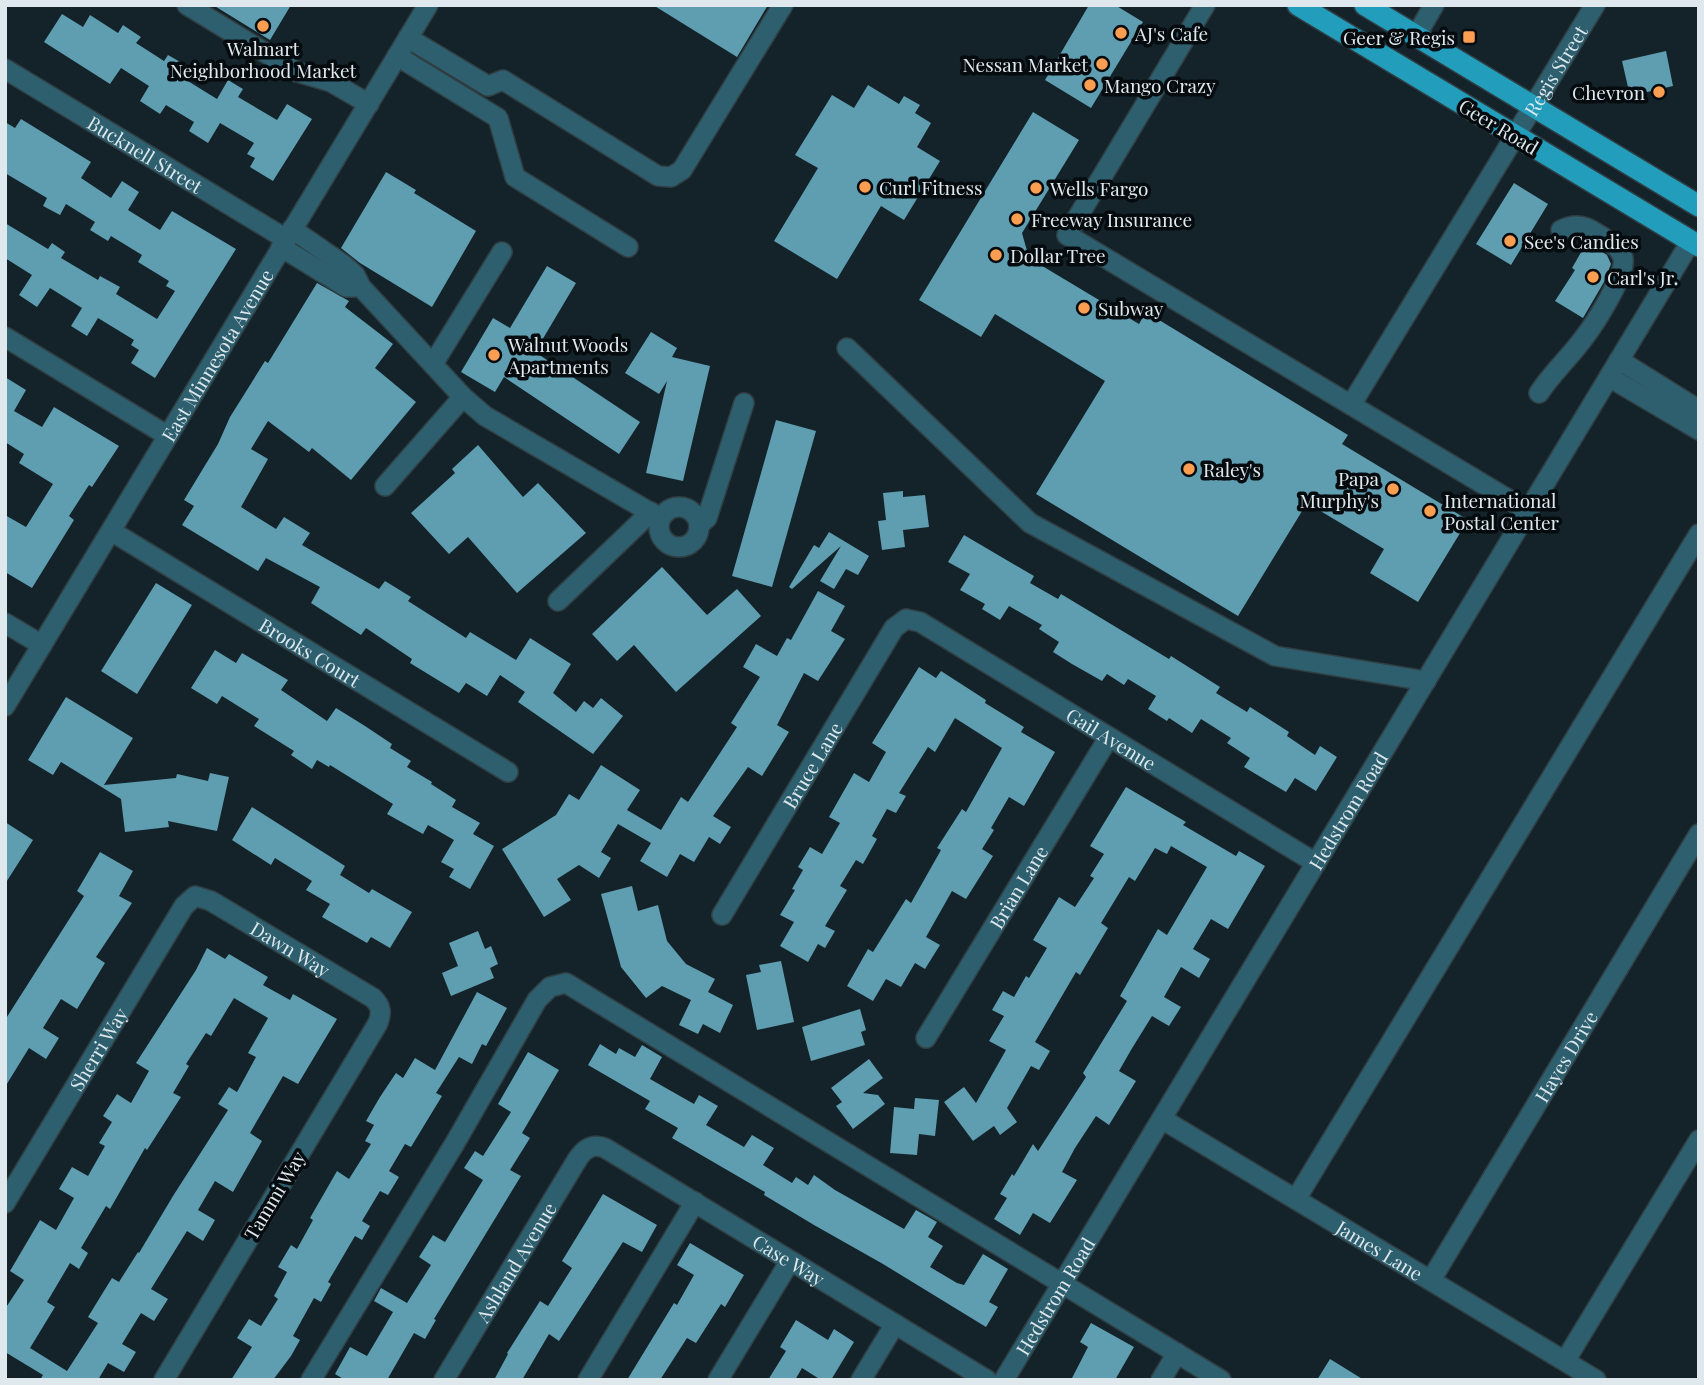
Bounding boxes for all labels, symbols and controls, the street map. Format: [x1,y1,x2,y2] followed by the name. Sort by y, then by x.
[255,18,271,34] marker: Walmart Neighborhood Market
[1134,20,1208,46] place label: AJ's Cafe
[1518,20,1593,121] street label: Regis Street
[1343,24,1455,50] place label: Geer & Regis
[1113,25,1129,41] marker: AJ's Cafe
[1461,29,1477,45] marker: Geer & Regis
[170,35,357,83] place label: Walmart Neighborhood Market
[963,51,1088,77] place label: Nessan Market
[1094,56,1110,72] marker: Nessan Market
[1104,72,1216,98] place label: Mango Crazy
[1082,77,1098,93] marker: Mango Crazy
[1572,79,1646,105] place label: Chevron
[1651,84,1667,100] marker: Chevron
[1454,92,1544,160] street label: Geer Road
[83,109,208,199] street label: Bucknell Street
[879,174,982,200] place label: Curl Fitness
[1049,175,1148,201] place label: Wells Fargo
[857,179,873,195] marker: Curl Fitness
[1028,180,1044,196] marker: Wells Fargo
[1031,206,1192,232] place label: Freeway Insurance
[1009,211,1025,227] marker: Freeway Insurance
[1524,228,1639,254] place label: See's Candies
[1502,233,1518,249] marker: See's Candies
[1010,242,1106,268] place label: Dollar Tree
[988,247,1004,263] marker: Dollar Tree
[155,264,279,446] street label: East Minnesota Avenue
[1607,264,1678,290] place label: Carl's Jr.
[1585,269,1601,285] marker: Carl's Jr.
[1098,295,1164,321] place label: Subway
[1076,300,1092,316] marker: Subway
[507,331,628,379] place label: Walnut Woods Apartments
[486,347,502,363] marker: Walnut Woods Apartments
[1203,456,1261,482] place label: Raley's
[1181,461,1197,477] marker: Raley's
[1299,465,1380,513] place label: Papa Murphy's
[1385,481,1401,497] marker: Papa Murphy's
[1444,487,1560,535] place label: International Postal Center
[1422,503,1438,519] marker: International Postal Center
[255,611,366,693] street label: Brooks Court
[1062,701,1161,776] street label: Gail Avenue
[776,717,848,813] street label: Bruce Lane
[1302,747,1393,874] street label: Hedstrom Road
[983,840,1053,933] street label: Brian Lane
[246,915,335,983] street label: Dawn Way
[63,1002,133,1095] street label: Sherri Way
[1528,1006,1603,1107] street label: Hayes Drive
[237,1145,311,1244] street label: Tammi Way
[469,1197,562,1328] street label: Ashland Avenue
[1331,1213,1428,1286] street label: James Lane
[748,1228,830,1292] street label: Case Way
[1009,1232,1100,1360] street label: Hedstrom Road

